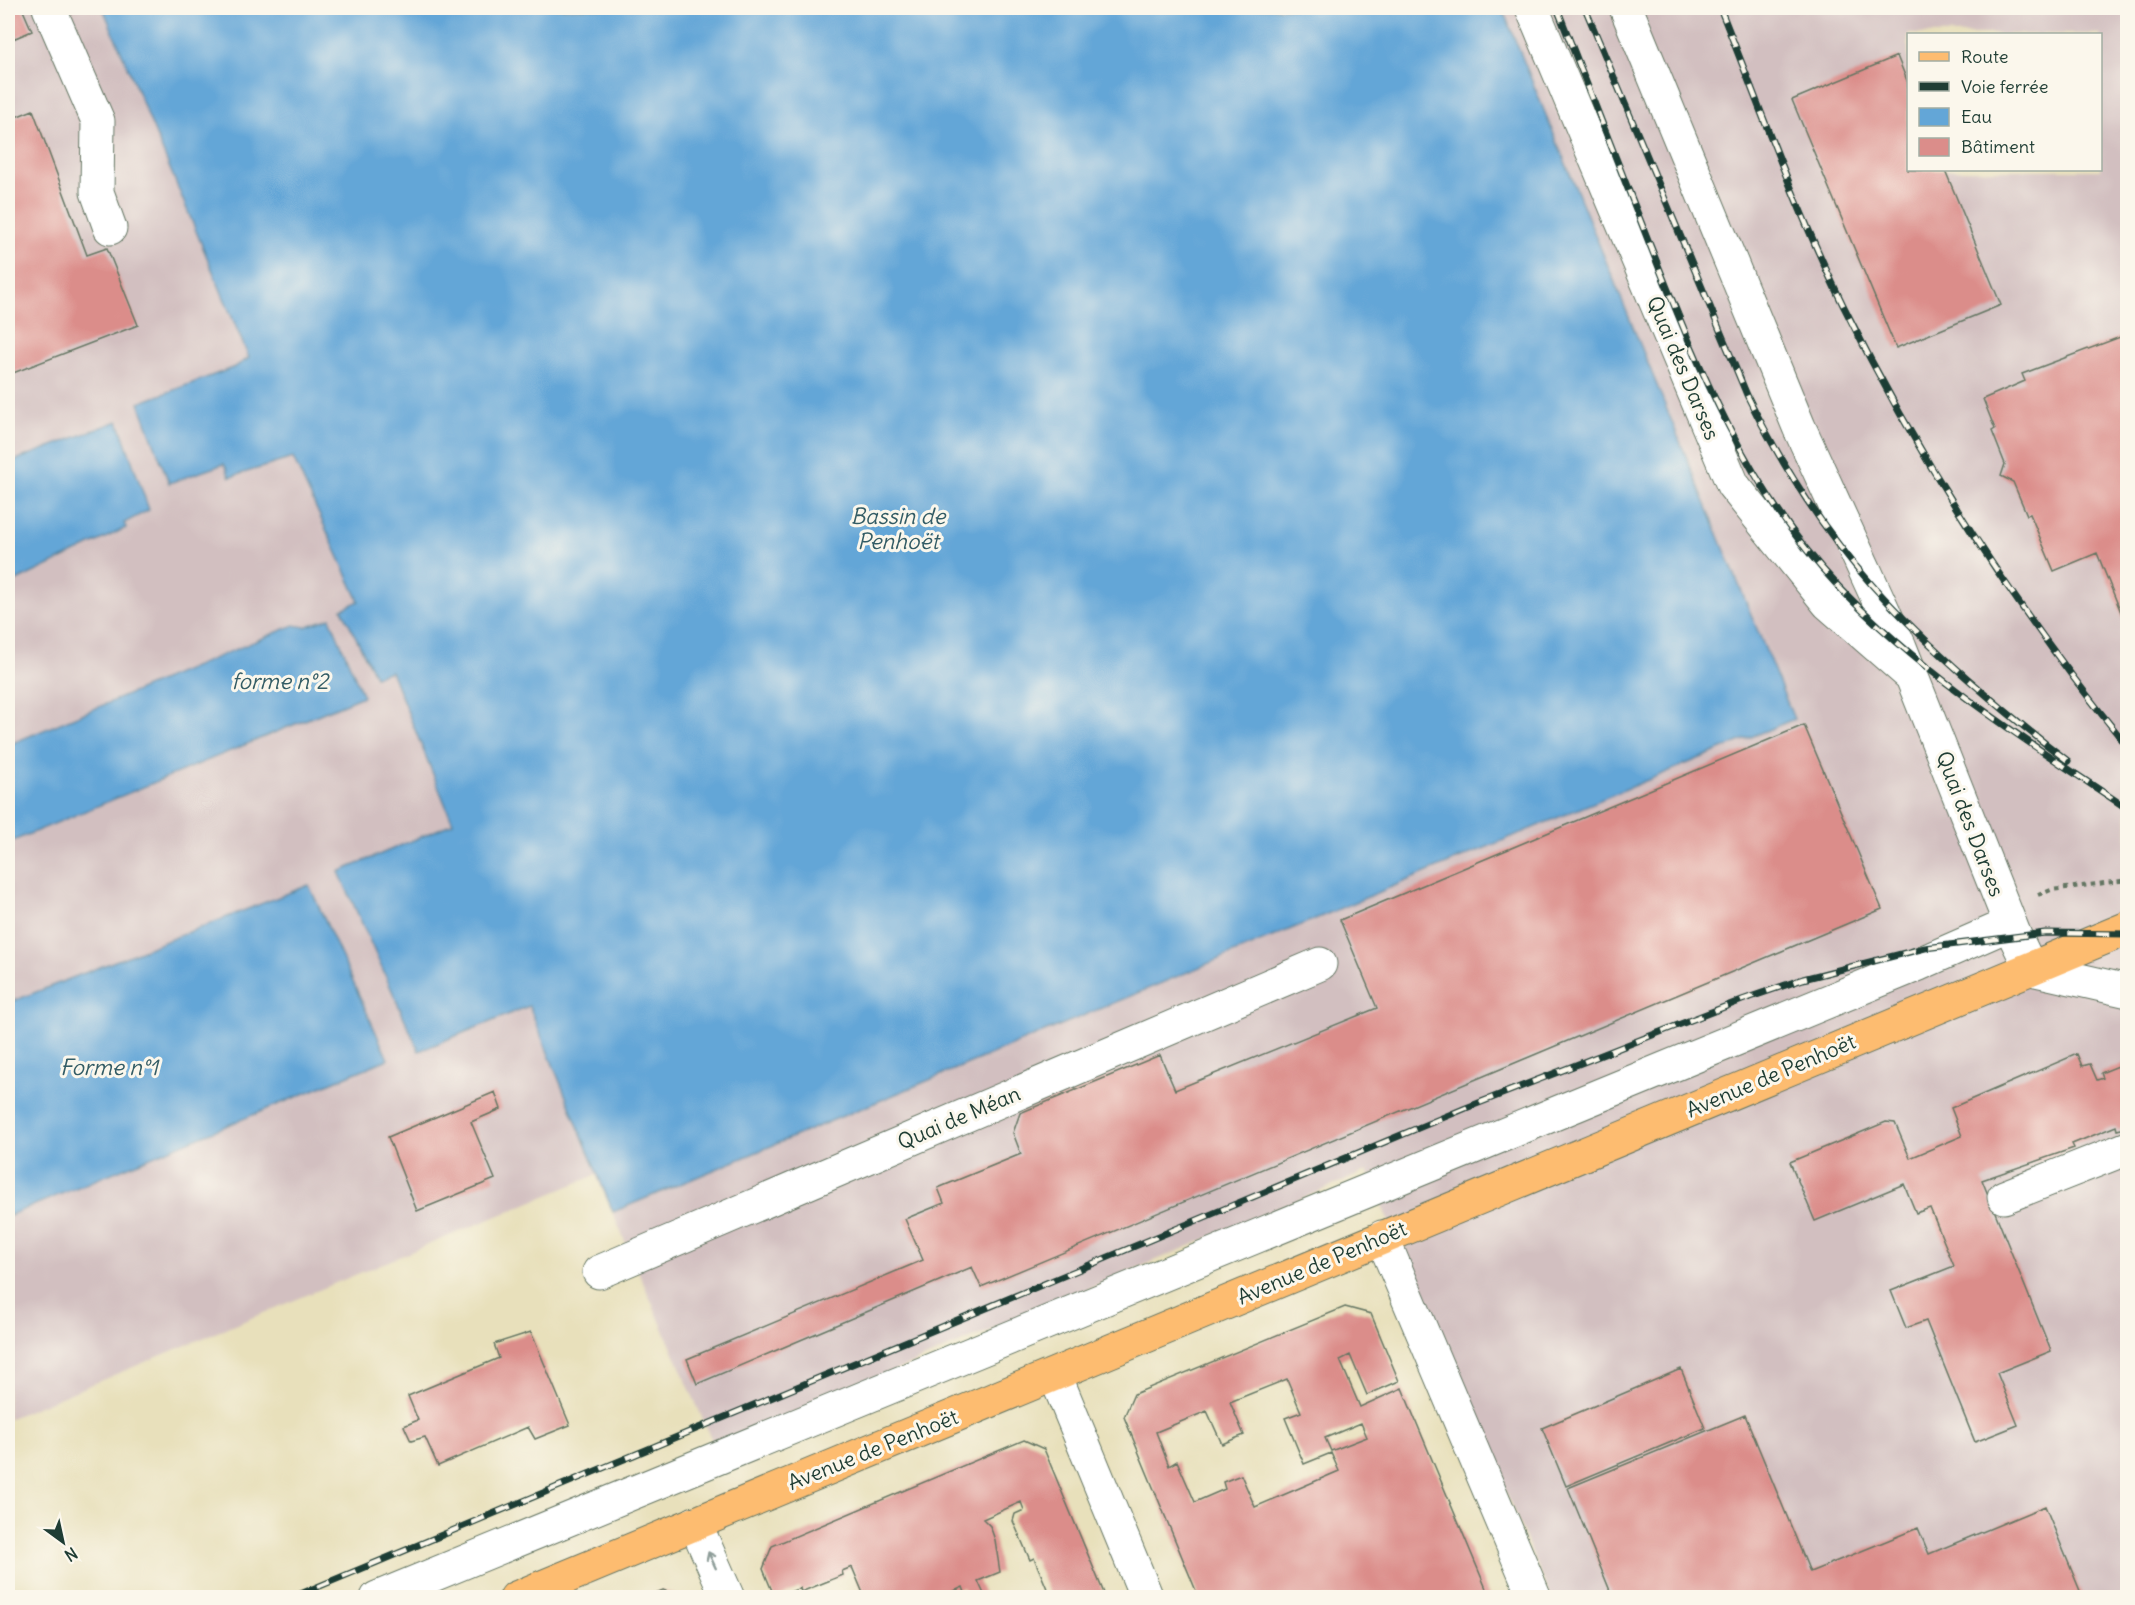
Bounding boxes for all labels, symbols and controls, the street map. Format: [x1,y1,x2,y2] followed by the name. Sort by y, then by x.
[1907,33,2102,171] legend
[1961,45,2009,68] text: Route
[1961,75,2048,98] text: Voie ferrée
[1961,105,1992,128] text: Eau
[1961,135,2035,158] text: Bâtiment
[1641,292,1726,444] street label: Quai des Darses
[851,502,947,555] water label: Bassin de Penhoët
[232,667,330,695] water label: forme n°2
[1930,747,2011,900] street label: Quai des Darses
[1682,1028,1860,1123] street label: Avenue de Penhoët
[60,1053,160,1081] water label: Forme n°1
[893,1080,1024,1155] street label: Quai de Méan
[1233,1215,1411,1310] street label: Avenue de Penhoët
[784,1403,962,1496] street label: Avenue de Penhoët
[33,1512,93,1572] north arrow
[61,1543,81,1566] text: N
[705,1552,717,1570] one-way arrow

